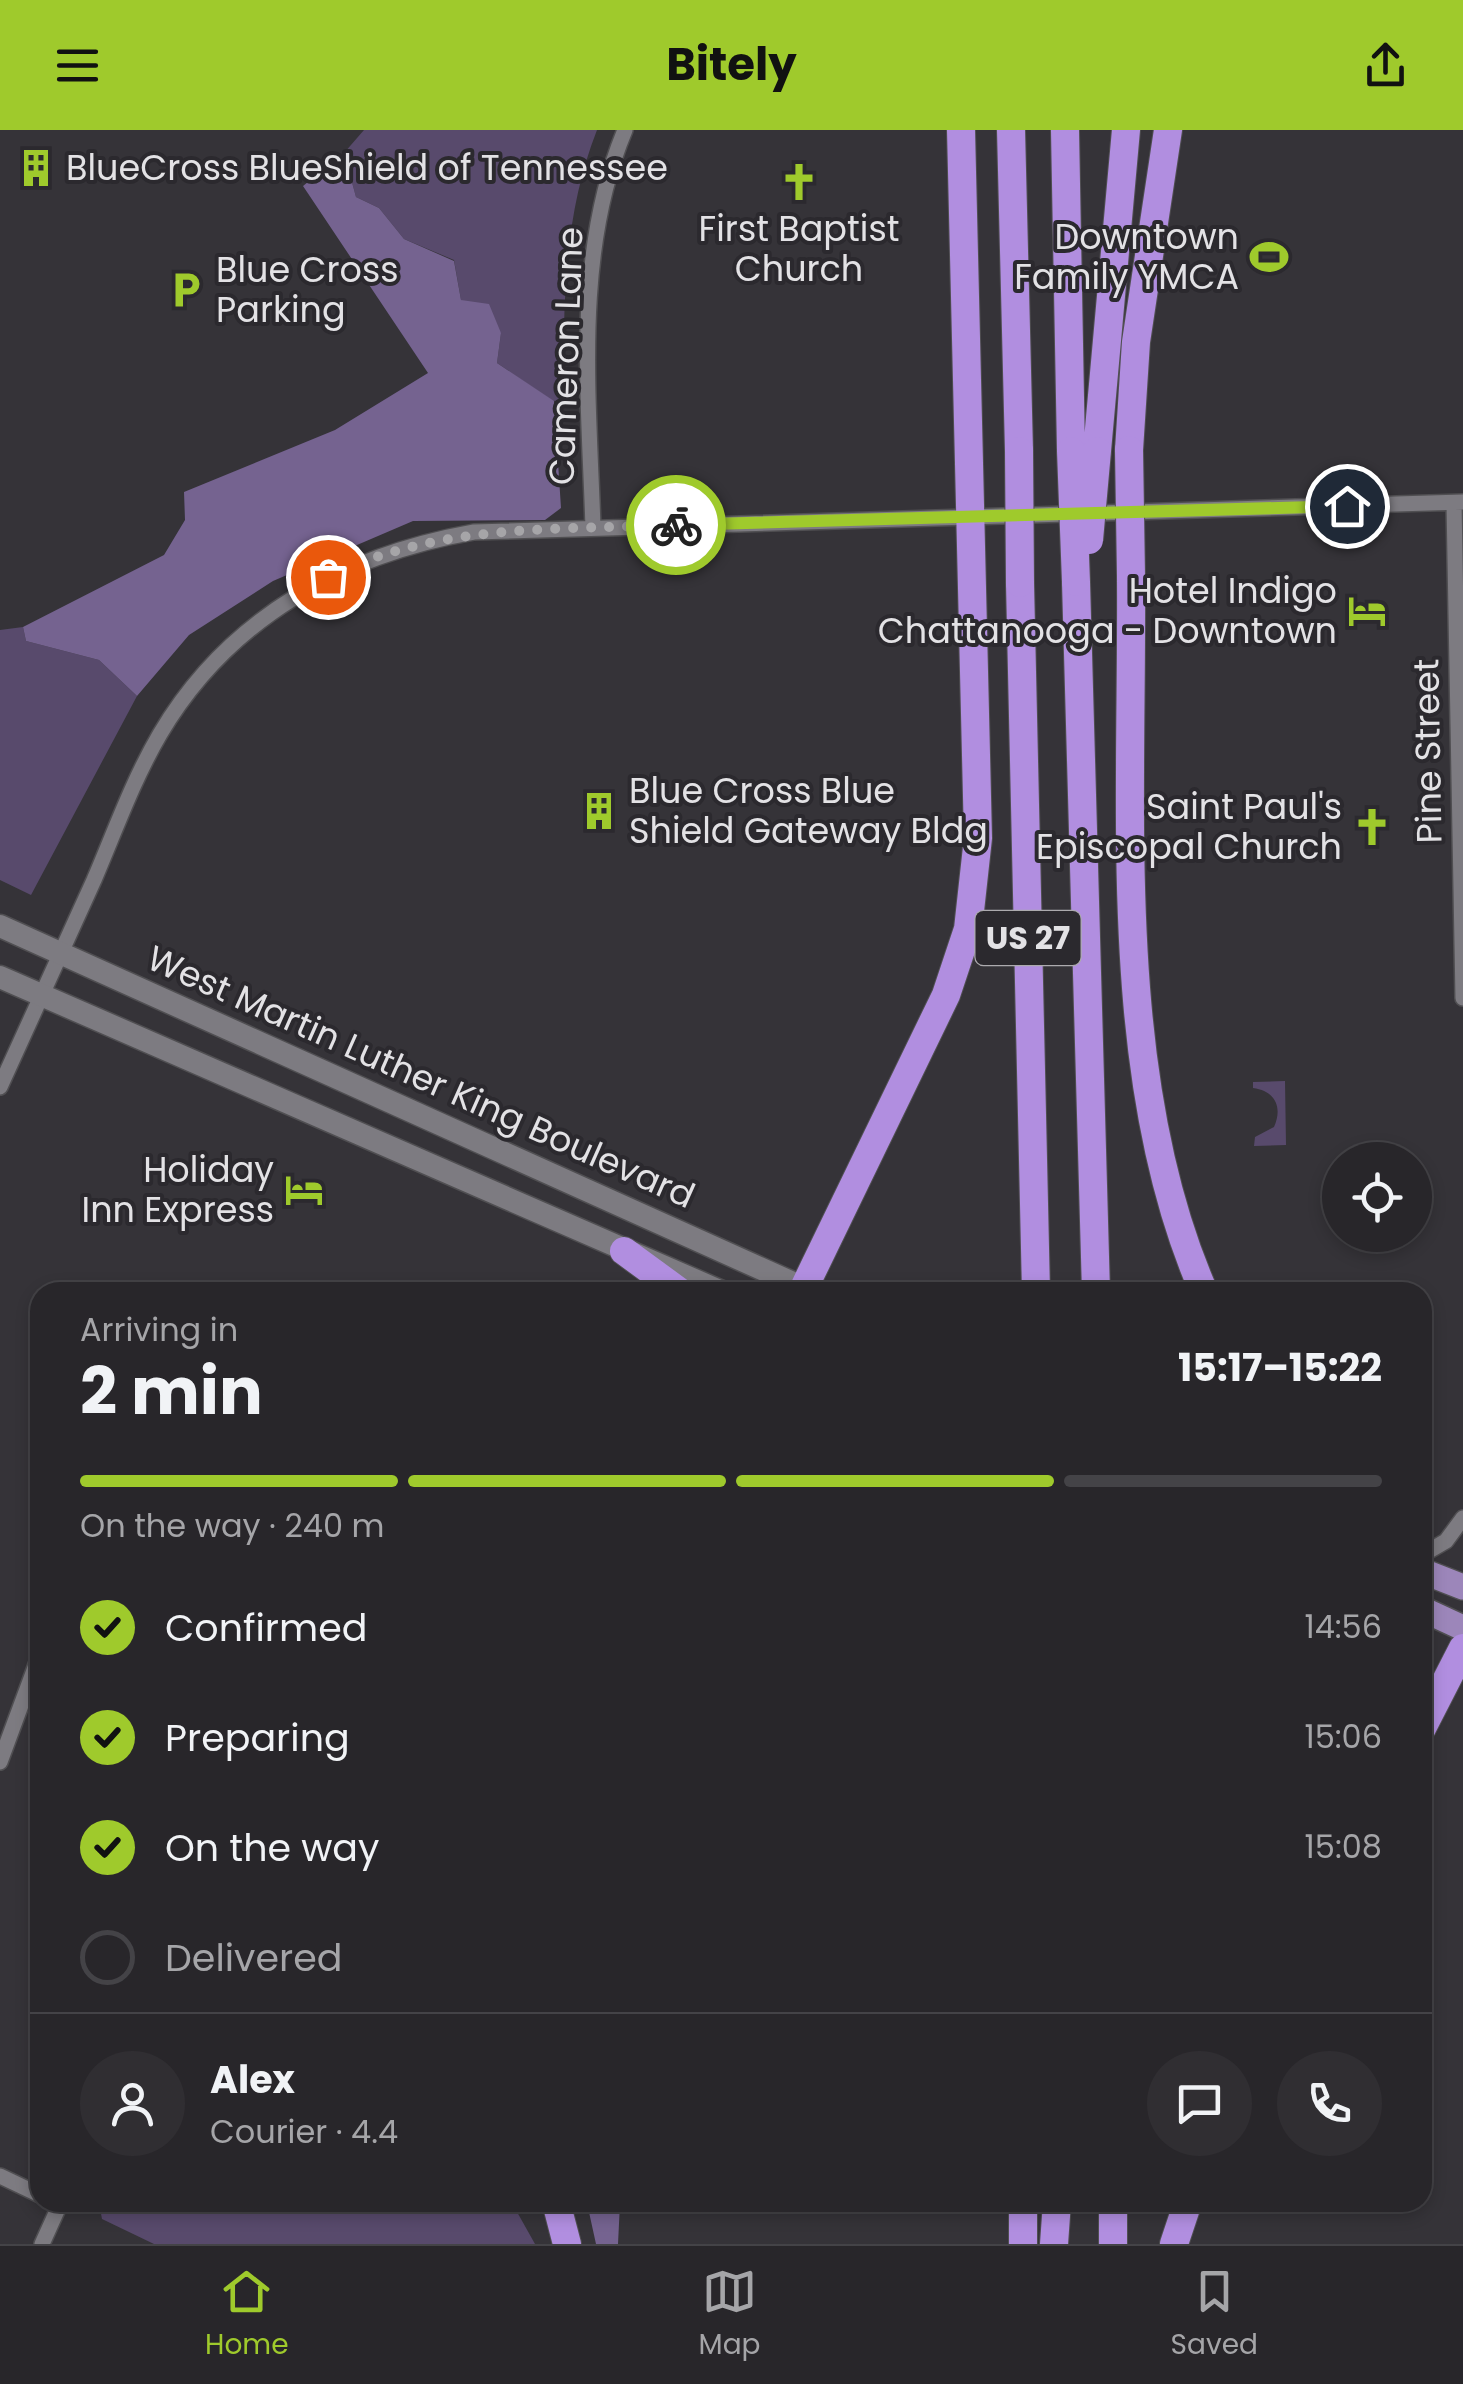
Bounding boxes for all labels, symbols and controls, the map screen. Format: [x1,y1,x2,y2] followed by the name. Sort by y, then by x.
[666,33,797,96] text: Bitely
[50,38,105,93] icon: menu
[1358,38,1413,93] icon: share
[66,143,668,192] place label: BlueCross BlueShield of Tennessee
[15,147,57,189] building icon: BlueCross BlueShield of Tennessee
[778,161,820,203] church icon: First Baptist Church
[699,204,899,293] place label: First Baptist Church
[1014,212,1239,301] place label: Downtown Family YMCA
[537,226,594,486] street label: Cameron Lane
[1248,236,1290,278] sports icon: Downtown Family YMCA
[216,245,399,334] place label: Blue Cross Parking
[165,269,207,311] parking icon: Blue Cross Parking
[1305,464,1390,549] pin
[626,475,726,575] courier
[1320,479,1375,534] icon: home
[649,498,704,553] icon: bike
[286,535,371,620] pin
[301,550,356,605] icon: bag
[878,566,1337,655] place label: Hotel Indigo Chattanooga - Downtown
[1346,590,1388,632] hotel icon: Hotel Indigo Chattanooga - Downtown
[1401,658,1454,844] street label: Pine Street
[629,766,988,855] place label: Blue Cross Blue Shield Gateway Bldg
[1036,782,1342,871] place label: Saint Paul's Episcopal Church
[578,790,620,832] building icon: Blue Cross Blue Shield Gateway Bldg
[1351,806,1393,848] church icon: Saint Paul's Episcopal Church
[976,911,1080,965] road number: US 27
[140,933,703,1220] street label: West Martin Luther King Boulevard
[1322,1142,1432,1252] map controls
[1322,1142,1432,1252] button: locate
[82,1145,274,1234] place label: Holiday Inn Express
[283,1169,325,1211] hotel icon: Holiday Inn Express
[80,1307,238,1352] text: Arriving in
[1178,1341,1382,1394] text: 15:17–15:22
[80,1346,263,1437] text: 2 min
[80,1503,385,1548] text: On the way · 240 m
[80,1600,135,1655] icon: check
[165,1601,367,1654] text: Confirmed
[1304,1604,1382,1649] text: 14:56
[80,1710,135,1765] icon: check
[165,1711,350,1764] text: Preparing
[1304,1714,1382,1759] text: 15:06
[80,1820,135,1875] icon: check
[165,1821,379,1874] text: On the way
[1305,1824,1382,1869] text: 15:08
[165,1931,342,1984] text: Delivered
[80,2051,185,2156] button: person
[1147,2051,1252,2156] button: chat
[1277,2051,1382,2156] button: phone
[210,2053,295,2106] text: Alex
[210,2109,398,2154] text: Courier · 4.4
[205,2264,289,2366] tab: Home
[699,2264,761,2366] tab: Map
[1171,2264,1258,2366] tab: Saved

